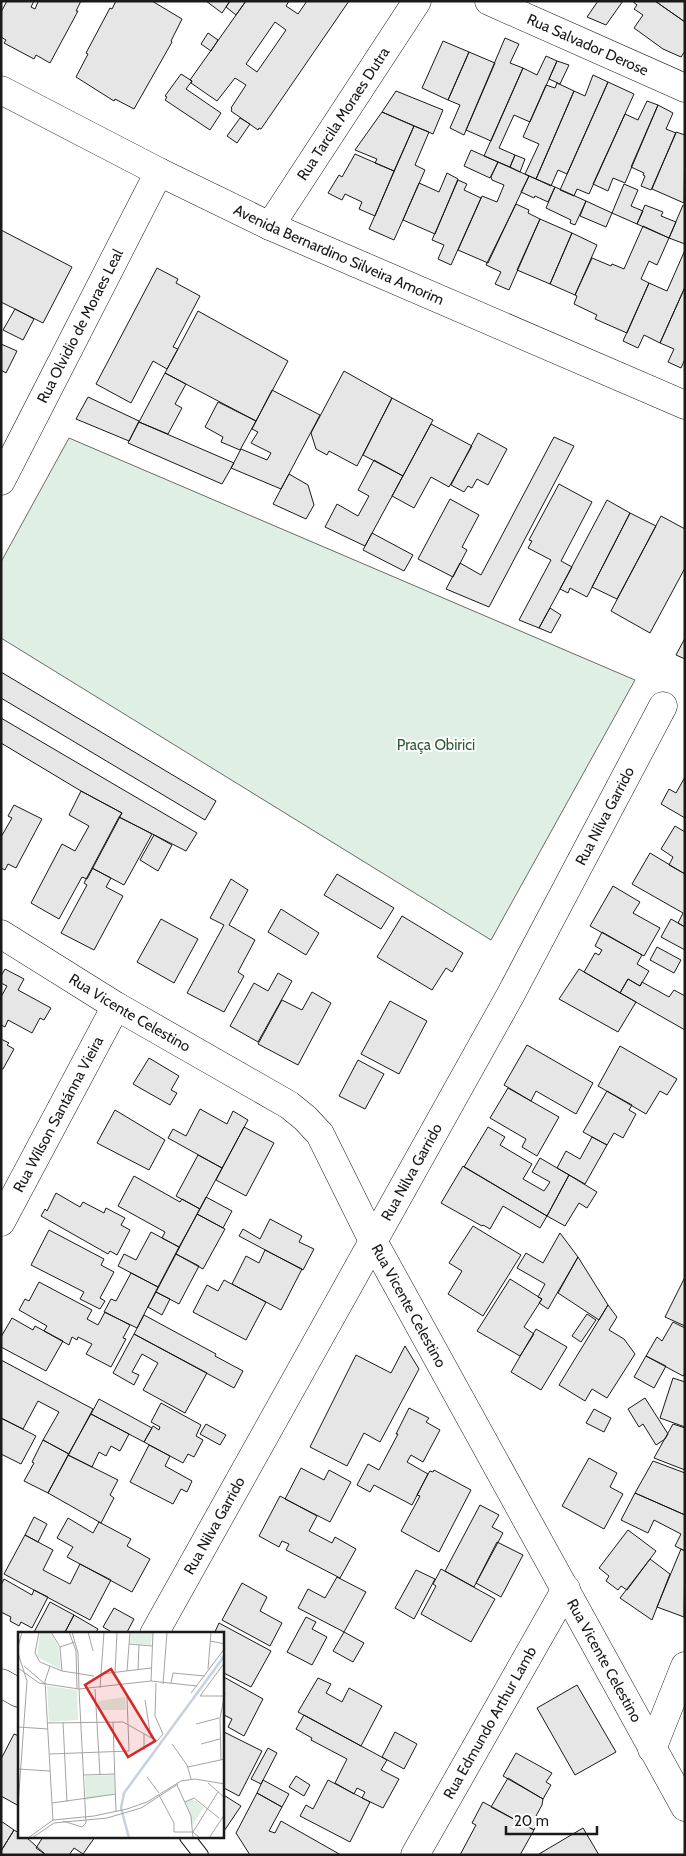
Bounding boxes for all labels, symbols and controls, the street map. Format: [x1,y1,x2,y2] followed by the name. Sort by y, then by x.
[524,10,652,80] street label: Rua Salvador Derose
[293,43,394,184] street label: Rua Tarcila Moraes Dutra
[231,201,447,309] street label: Avenida Bernardino Silveira Amorim
[33,246,127,406] street label: Rua Olvidio de Moraes Leal
[397,736,475,754] park label: Praça Obirici
[572,764,638,868] street label: Rua Nilva Garrido
[66,970,194,1056] street label: Rua Vicente Celestino
[10,1033,108,1195] street label: Rua Wilson Santánna Vieira
[377,1120,446,1224] street label: Rua Nilva Garrido
[368,1241,450,1371] street label: Rua Vicente Celestino
[180,1474,249,1578] street label: Rua Nilva Garrido
[563,1596,645,1725] street label: Rua Vicente Celestino
[18,1632,224,1838] inset map
[440,1643,540,1802] street label: Rua Edmundo Arthur Lamb
[506,1804,597,1836] scale bar
[514,1812,549,1830] text: 20 m

